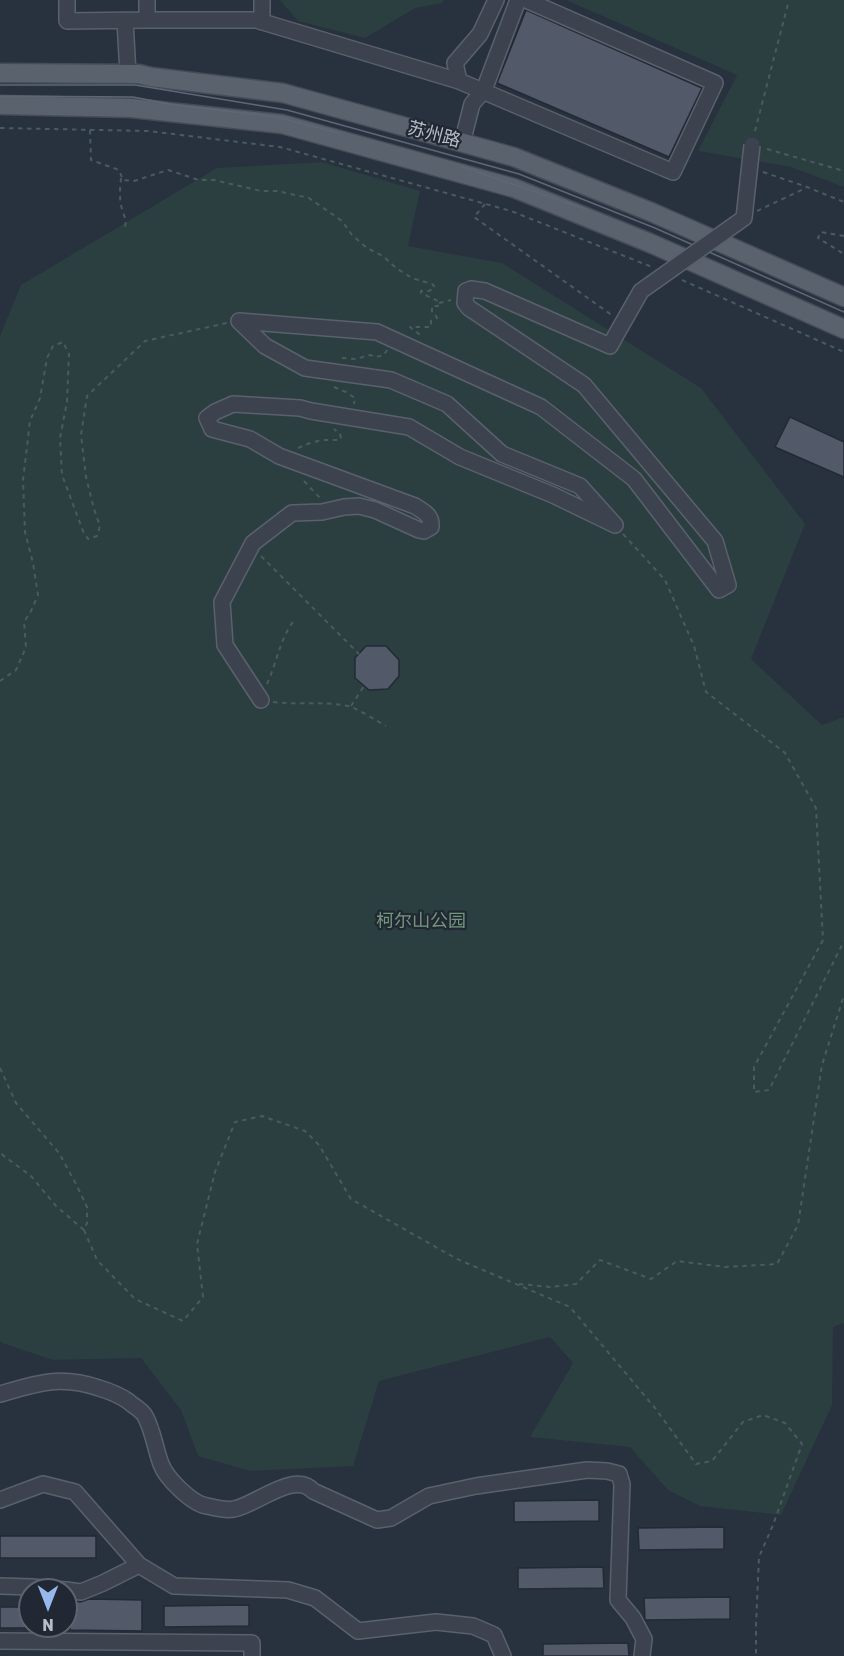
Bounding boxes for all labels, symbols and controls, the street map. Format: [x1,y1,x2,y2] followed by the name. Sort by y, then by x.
[405,118,463,152] street label: 苏州路
[376,911,466,933] park label: 柯尔山公园
[18,1578,78,1638] north arrow
[42,1615,54,1634] text: N

